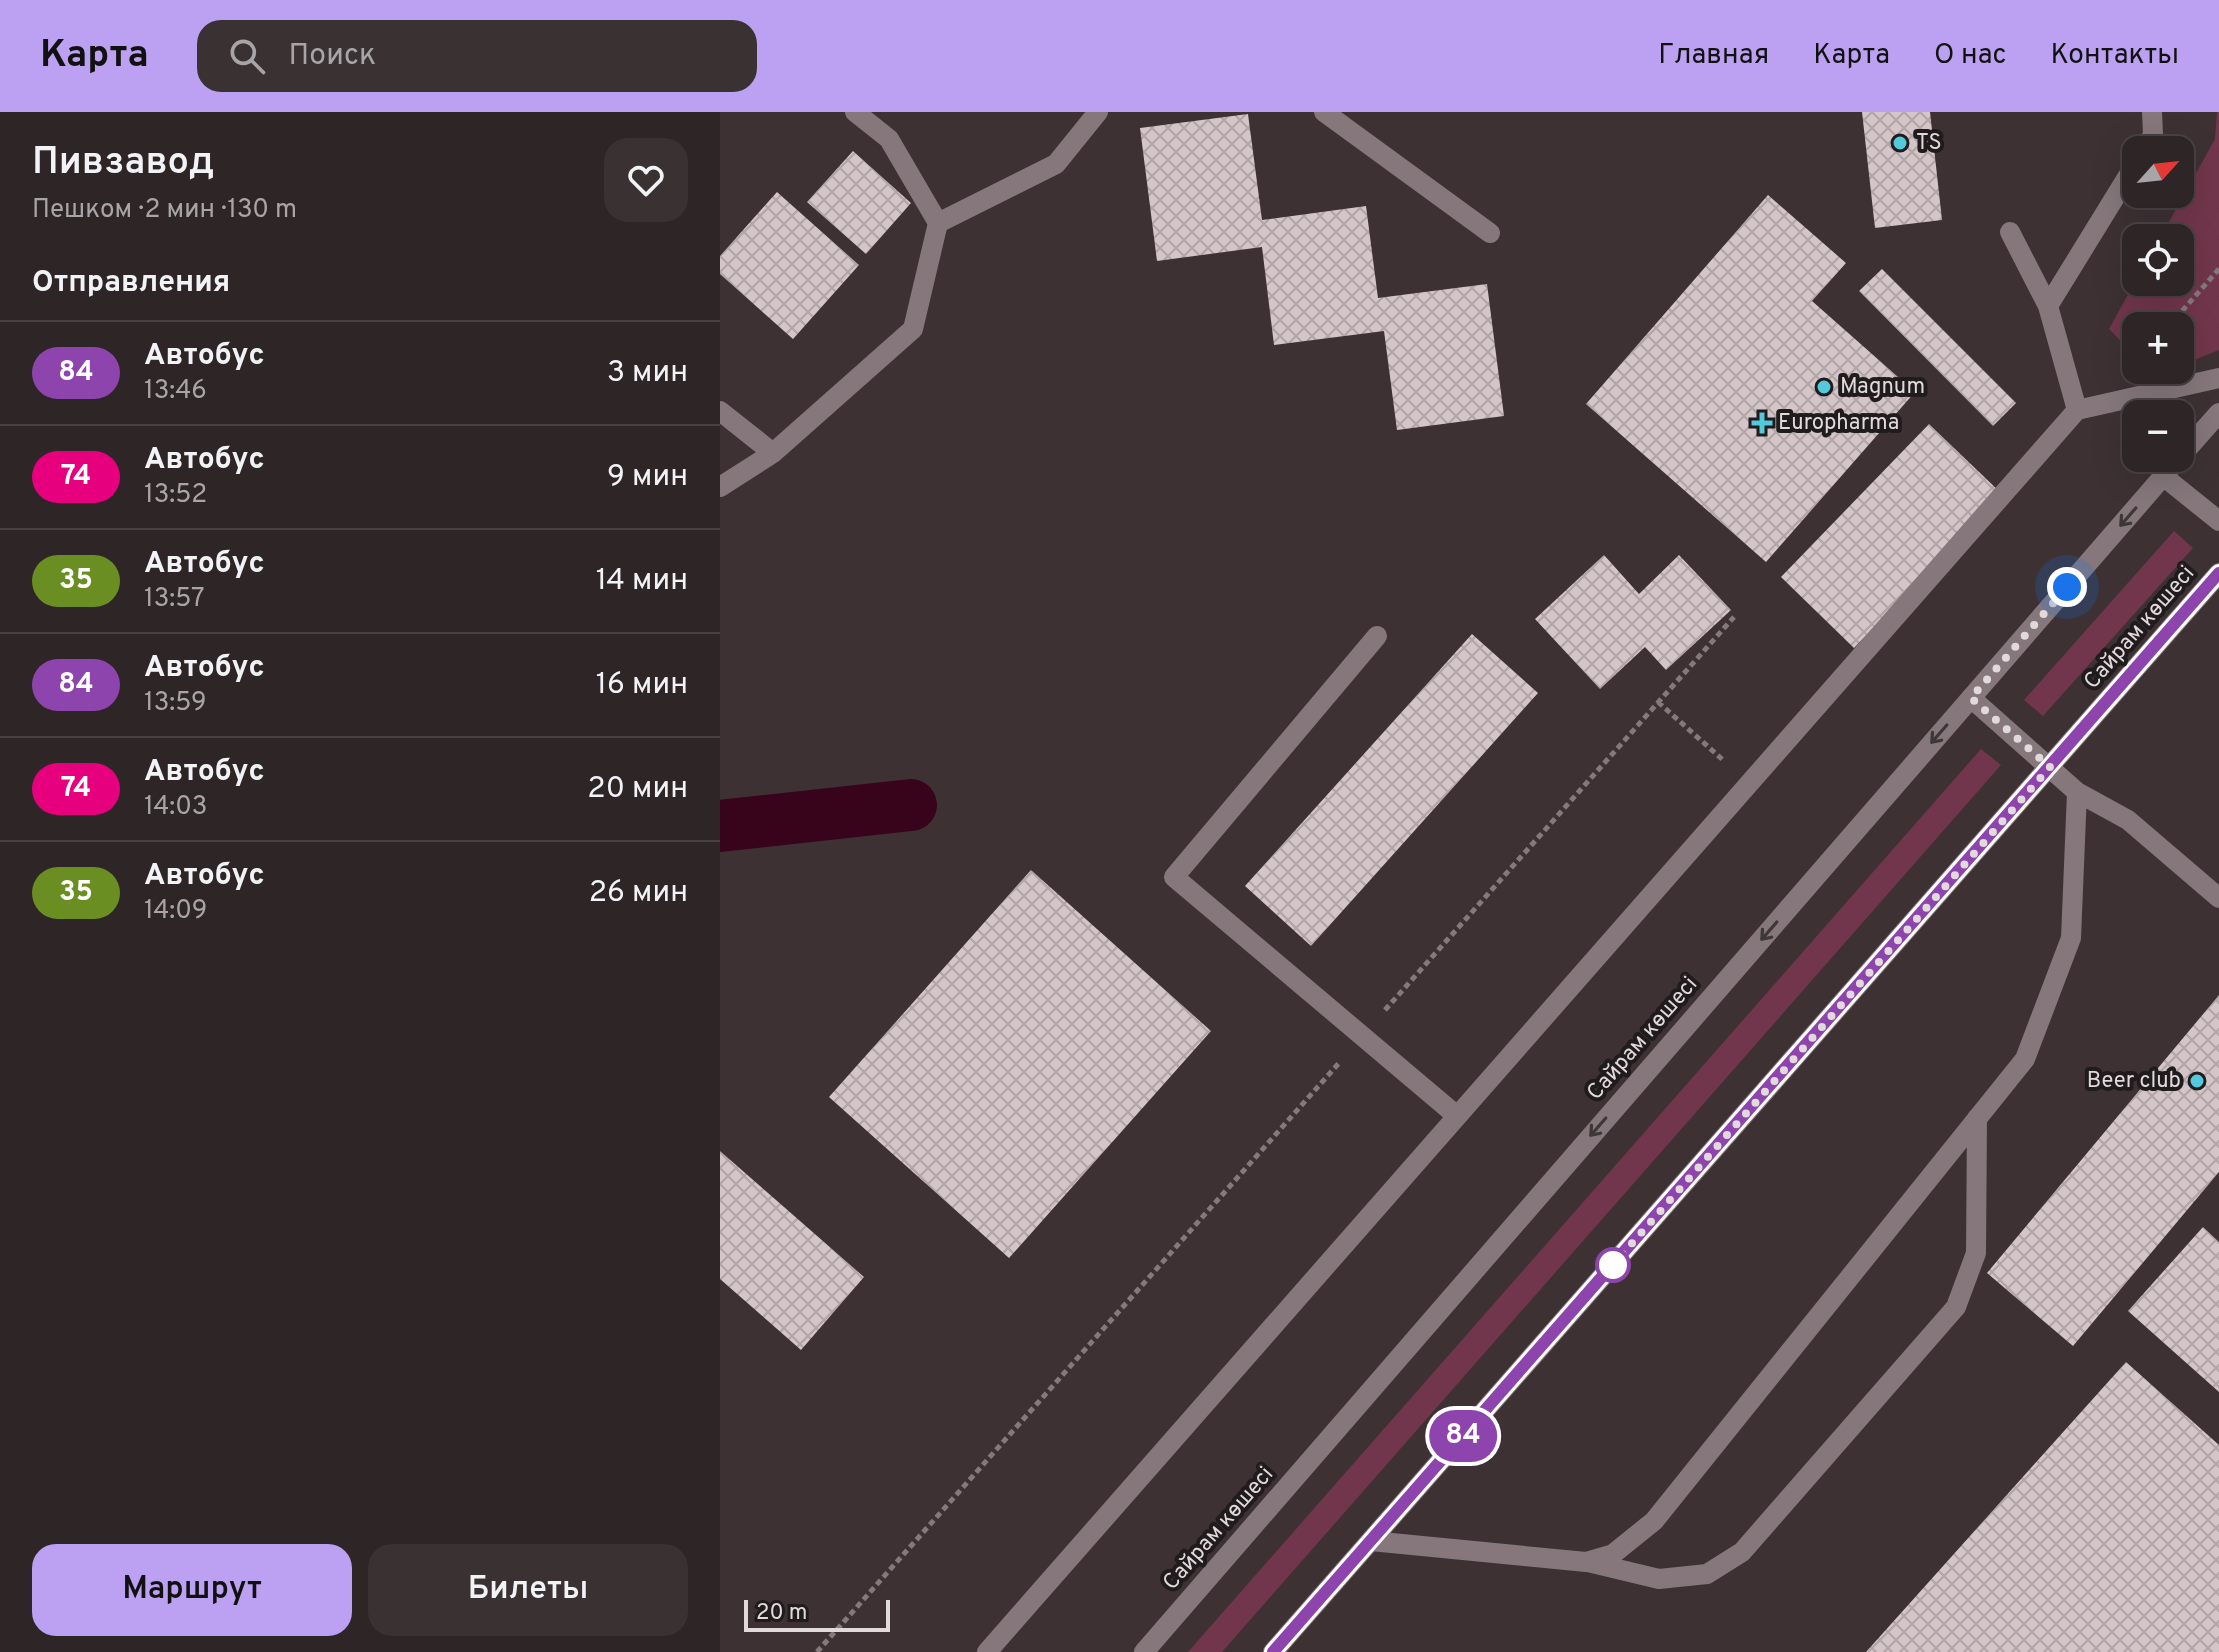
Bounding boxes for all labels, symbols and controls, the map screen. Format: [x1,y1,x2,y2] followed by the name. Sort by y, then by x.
[197,20,757,92] search box
[40,32,149,81] text: Карта
[225,34,269,78] icon: search
[289,38,376,75] text: Поиск
[1658,38,1769,74] text: Главная
[1813,38,1890,74] text: Карта
[1934,38,2007,74] text: О нас
[2051,38,2179,74] text: Контакты
[1916,130,1942,157] place label: TS
[1891,134,1909,152] marker: TS
[2122,136,2194,208] north arrow
[2122,136,2194,472] map controls
[604,138,688,222] button: heart
[32,139,214,188] text: Пивзавод
[32,194,297,227] text: Пешком · 2 мин · 130 m
[2122,224,2194,296] button: locate
[32,265,230,302] text: Отправления
[2122,312,2194,384] button: +
[144,338,265,375] text: Автобус
[58,355,94,391] text: 84
[607,355,688,392] text: 3 мин
[1840,374,1925,401] place label: Magnum
[144,375,207,408] text: 13:46
[1815,378,1833,396] marker: Magnum
[2122,400,2194,472] button: −
[1778,410,1899,437] place label: Europharma
[1753,414,1771,432] marker: Europharma
[144,442,265,479] text: Автобус
[61,459,91,495] text: 74
[607,459,688,496] text: 9 мин
[144,479,207,512] text: 13:52
[2119,506,2137,526] one-way arrow
[144,546,265,583] text: Автобус
[2079,561,2201,695] street label: Сайрам көшесі
[59,563,93,599] text: 35
[596,563,688,600] text: 14 мин
[2047,567,2087,607] your location
[144,583,205,616] text: 13:57
[144,650,265,687] text: Автобус
[58,667,94,703] text: 84
[596,667,688,704] text: 16 мин
[144,687,207,720] text: 13:59
[1930,724,1948,744] one-way arrow
[144,754,265,791] text: Автобус
[61,771,91,807] text: 74
[587,771,688,808] text: 20 мин
[144,791,208,824] text: 14:03
[144,858,265,895] text: Автобус
[59,875,93,911] text: 35
[589,875,688,912] text: 26 мин
[144,895,207,928] text: 14:09
[1760,920,1778,940] one-way arrow
[1582,972,1704,1106] street label: Сайрам көшесі
[2087,1068,2181,1095] place label: Beer club
[2188,1072,2206,1090] marker: Beer club
[1590,1117,1608,1137] one-way arrow
[1596,1248,1630,1282] unlabelled marker
[1427,1410,1499,1462] line badge: 84
[1445,1418,1481,1454] text: 84
[1158,1462,1280,1596] street label: Сайрам көшесі
[32,1544,352,1636] button: Маршрут
[368,1544,688,1636] button: Билеты
[744,1596,890,1632] scale bar
[756,1600,807,1627] text: 20 m

